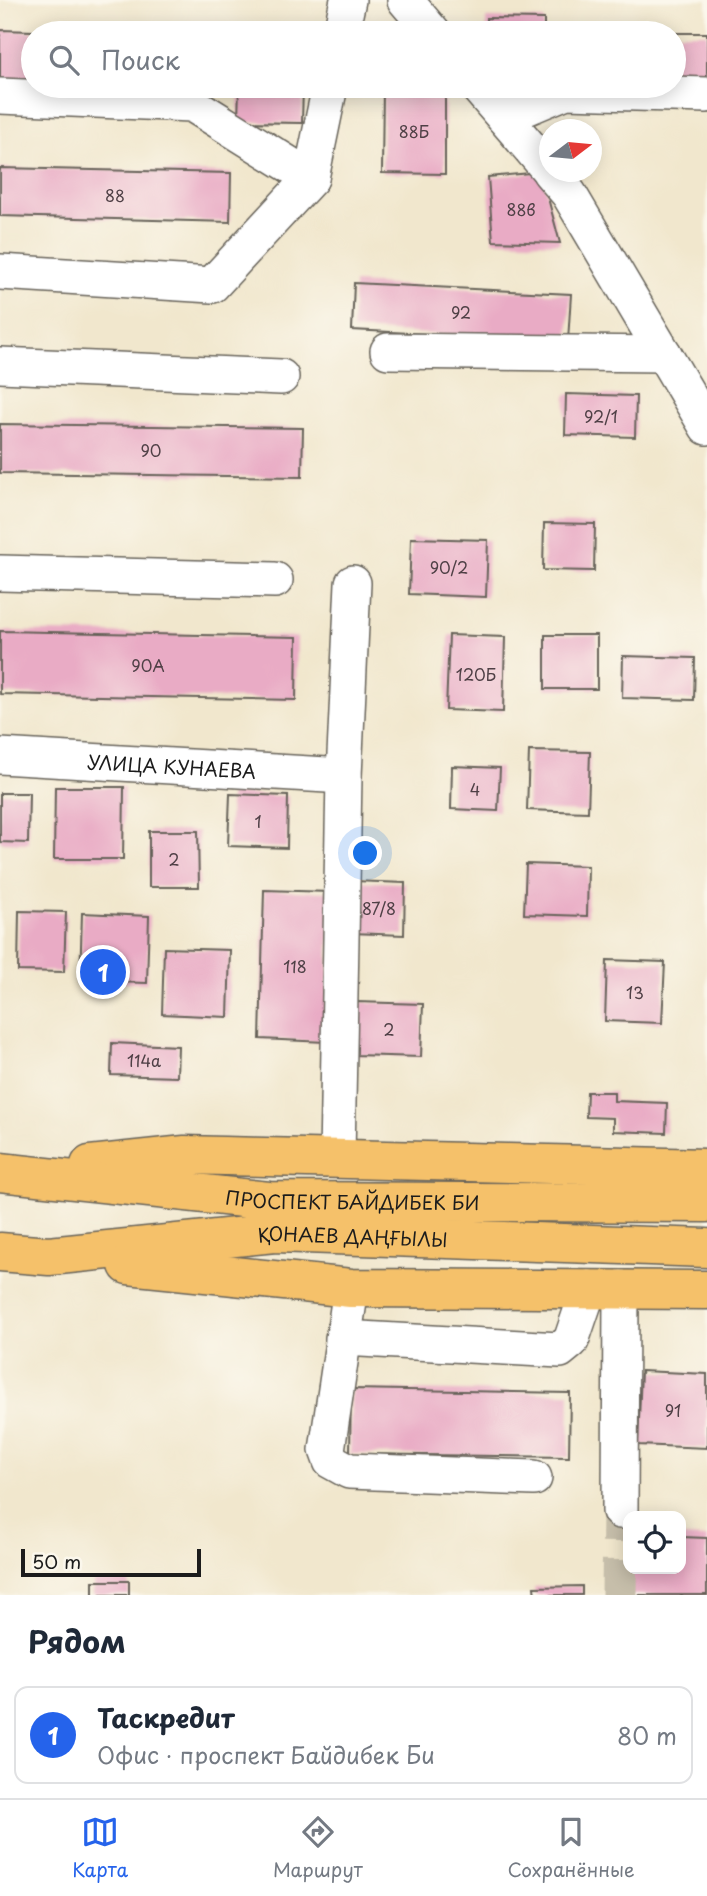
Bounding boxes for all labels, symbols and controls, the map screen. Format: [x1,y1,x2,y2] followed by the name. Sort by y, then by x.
[21,21,686,98] search box
[101,40,180,79] text: Поиск
[45,41,83,79] icon: search
[399,119,429,143] house number: 88Б
[539,119,602,182] north arrow
[105,183,125,207] house number: 88
[506,197,536,221] house number: 88в
[451,300,471,324] house number: 92
[584,404,618,428] house number: 92/1
[140,438,162,462] house number: 90
[430,555,468,579] house number: 90/2
[131,653,165,677] house number: 90А
[456,662,496,686] house number: 120Б
[87,747,257,785] street label: УЛИЦА КУНАЕВА
[470,777,480,801] house number: 4
[254,809,262,833] house number: 1
[348,836,382,870] your location
[168,847,180,871] house number: 2
[362,896,396,920] house number: 87/8
[80,946,126,998] pin: 1
[283,954,307,978] house number: 118
[626,980,644,1004] house number: 13
[383,1017,395,1041] house number: 2
[127,1048,161,1072] house number: 114а
[224,1182,480,1216] street label: ПРОСПЕКТ БАЙДИБЕК БИ
[256,1219,448,1253] street label: ҚОНАЕВ ДАҢҒЫЛЫ
[665,1398,681,1422] house number: 91
[623,1511,686,1574] map controls
[623,1511,686,1574] button: locate
[21,1546,201,1578] scale bar
[32,1547,81,1575] text: 50 m
[28,1618,126,1663] text: Рядом
[97,1698,234,1737] text: Таскредит
[48,1718,59,1753] text: 1
[617,1718,677,1753] text: 80 m
[97,1737,435,1772] text: Офис · проспект Байдибек Би
[72,1813,128,1883] tab: Карта
[273,1813,363,1883] tab: Маршрут
[508,1813,635,1883] tab: Сохранённые

